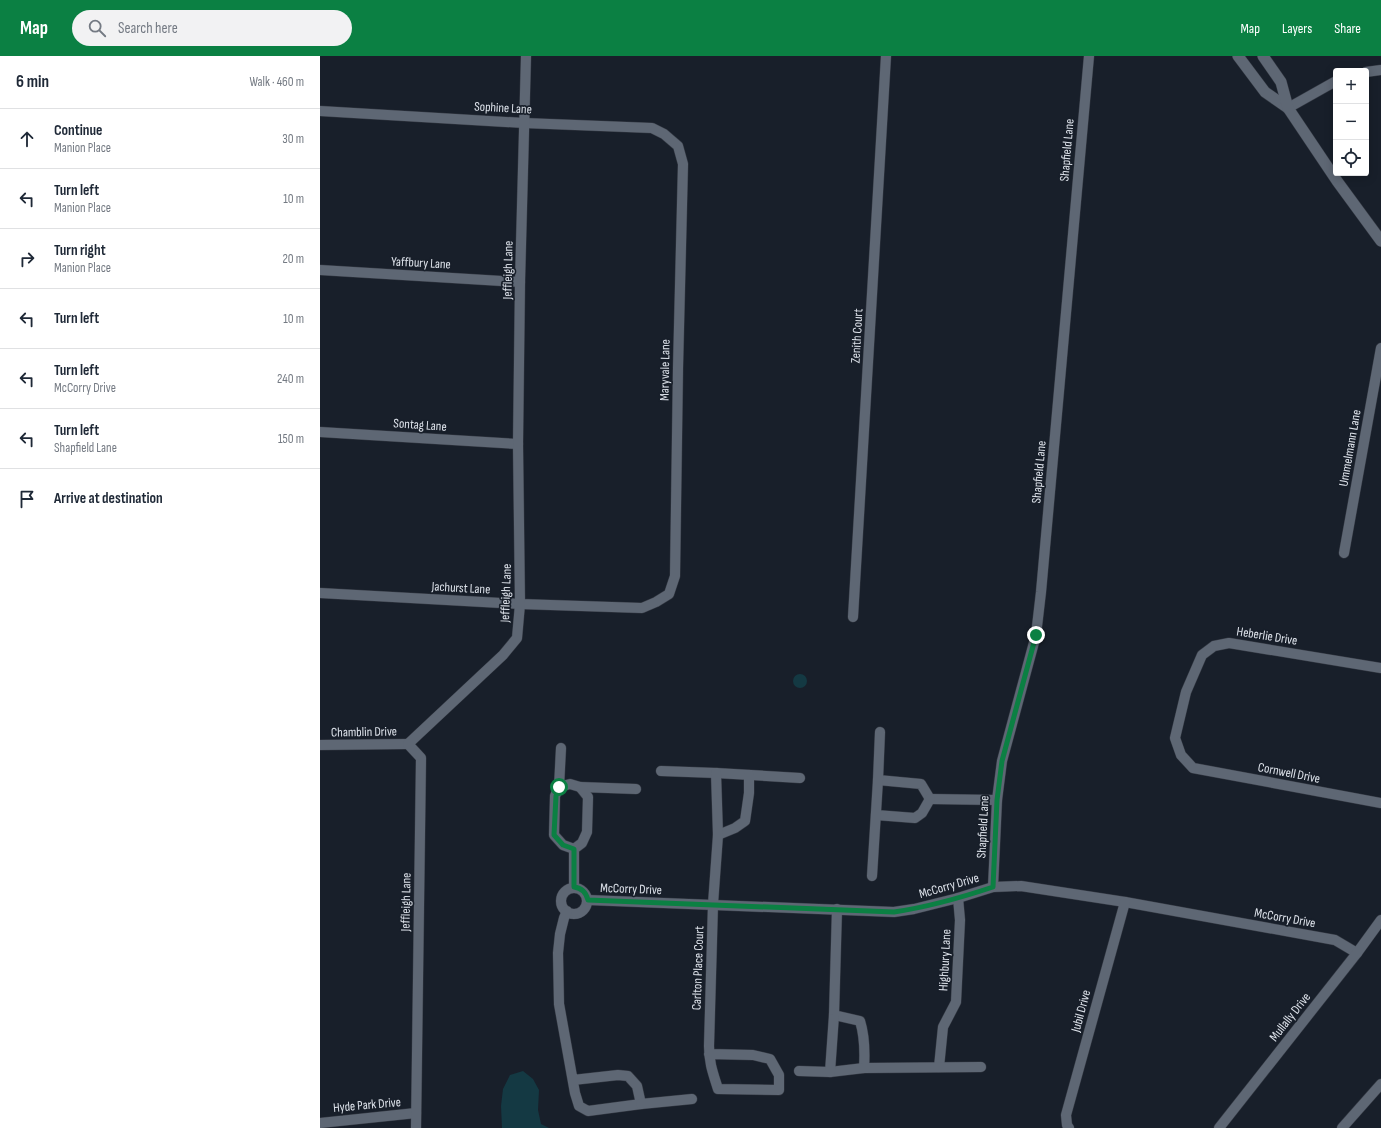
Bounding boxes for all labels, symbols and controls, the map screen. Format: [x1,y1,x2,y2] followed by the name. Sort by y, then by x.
[72,10,352,46] search box
[20,17,48,40] text: Map
[86,17,108,39] icon: search
[118,19,178,38] text: Search here
[1240,20,1260,37] text: Map
[1282,20,1312,37] text: Layers
[1334,20,1361,37] text: Share
[1333,68,1369,176] map controls
[1333,68,1369,104] button: +
[16,72,49,92] text: 6 min
[249,74,304,90] text: Walk · 460 m
[474,98,532,118] street label: Sophine Lane
[1333,104,1369,140] button: −
[1056,118,1078,182] street label: Shapfield Lane
[54,121,103,140] text: Continue
[16,128,38,150] icon: ahead
[282,131,304,147] text: 30 m
[54,140,111,156] text: Manion Place
[1333,140,1369,176] button: locate
[54,181,99,200] text: Turn left
[16,188,38,210] icon: left
[283,191,304,207] text: 10 m
[54,200,111,216] text: Manion Place
[499,240,517,301] street label: Jeffleigh Lane
[54,241,106,260] text: Turn right
[16,248,38,270] icon: right
[282,251,304,267] text: 20 m
[391,253,451,273] street label: Yaffbury Lane
[54,260,111,276] text: Manion Place
[16,308,38,330] icon: left
[848,308,866,364] street label: Zenith Court
[54,309,99,328] text: Turn left
[283,311,304,327] text: 10 m
[656,339,674,401] street label: Maryvale Lane
[54,361,99,380] text: Turn left
[16,368,38,390] icon: left
[277,371,304,387] text: 240 m
[54,380,116,396] text: McCorry Drive
[1335,408,1365,488] street label: Ummelmann Lane
[393,415,447,435] street label: Sontag Lane
[54,421,99,440] text: Turn left
[16,428,38,450] icon: left
[278,431,304,447] text: 150 m
[54,440,117,456] text: Shapfield Lane
[1028,440,1050,504] street label: Shapfield Lane
[16,488,38,510] icon: arrive
[54,489,163,508] text: Arrive at destination
[497,563,515,624] street label: Jeffleigh Lane
[430,578,491,598] street label: Jachurst Lane
[1235,623,1299,649] street label: Heberlie Drive
[1027,626,1045,644] route end
[331,723,397,741] street label: Chamblin Drive
[1257,759,1321,787] street label: Cornwell Drive
[550,778,568,796] route start
[973,795,993,859] street label: Shapfield Lane
[917,870,981,902] street label: McCorry Drive
[397,872,415,933] street label: Jeffleigh Lane
[600,880,662,898] street label: McCorry Drive
[1253,905,1317,931] street label: McCorry Drive
[689,926,707,1010] street label: Carlton Place Court
[935,929,955,991] street label: Highbury Lane
[1067,988,1094,1035] street label: Jubil Drive
[1266,989,1314,1045] street label: Mullally Drive
[332,1094,402,1116] street label: Hyde Park Drive

